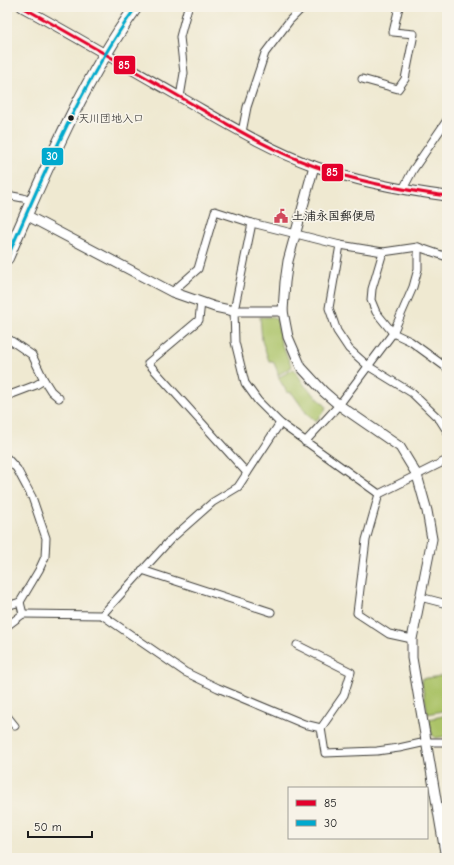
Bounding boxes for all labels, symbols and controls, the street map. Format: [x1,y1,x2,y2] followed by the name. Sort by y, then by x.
[113,55,136,75] line badge: 85
[118,59,130,72] text: 85
[78,112,144,125] place label: 天川団地入口
[66,113,76,123] marker: 天川団地入口
[41,147,64,166] line badge: 30
[46,150,58,163] text: 30
[321,163,344,182] line badge: 85
[326,166,338,179] text: 85
[273,208,289,224] public building icon: 土浦永国郵便局
[292,209,376,223] place label: 土浦永国郵便局
[288,787,428,839] legend
[324,796,337,810] text: 85
[28,813,92,839] scale bar
[324,816,337,830] text: 30
[34,820,62,834] text: 50 m

